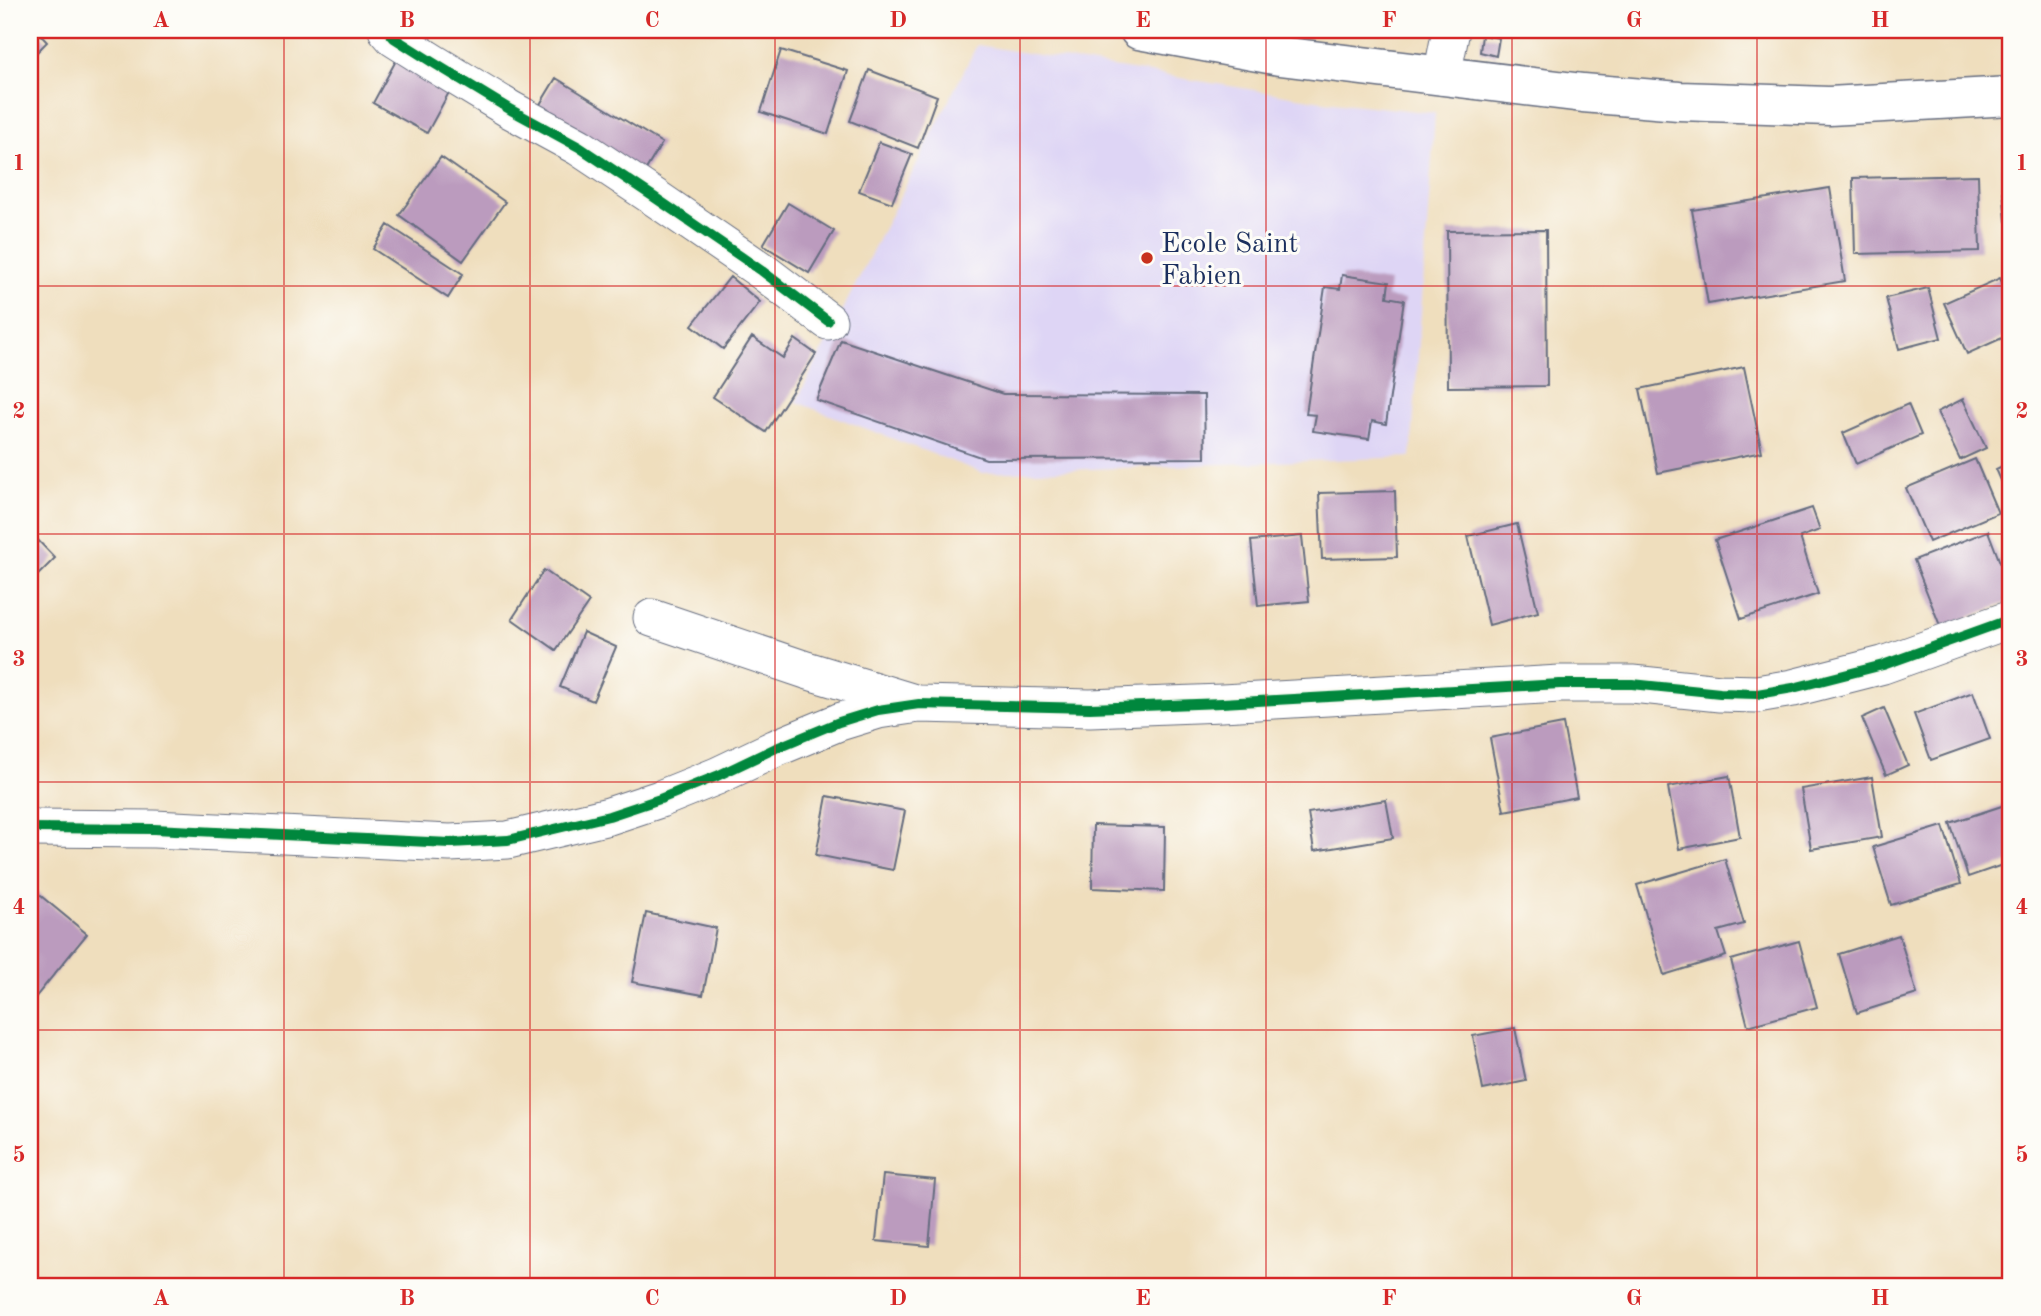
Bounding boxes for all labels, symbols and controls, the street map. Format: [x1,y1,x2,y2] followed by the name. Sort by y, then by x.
[152,9,170,32] text: A
[399,9,415,32] text: B
[644,9,660,32] text: C
[889,9,907,32] text: D
[1135,9,1151,32] text: E
[1381,9,1397,32] text: F
[1626,9,1642,32] text: G
[1871,9,1889,32] text: H
[12,152,26,175] text: 1
[2015,152,2029,175] text: 1
[1161,231,1298,291] place label: Ecole Saint Fabien
[1139,250,1155,266] marker: Ecole Saint Fabien
[12,400,26,423] text: 2
[2015,400,2029,423] text: 2
[12,648,26,671] text: 3
[2015,648,2029,671] text: 3
[12,896,26,919] text: 4
[2015,896,2029,919] text: 4
[12,1144,26,1167] text: 5
[2015,1144,2029,1167] text: 5
[152,1287,170,1310] text: A
[399,1287,415,1310] text: B
[644,1287,660,1310] text: C
[889,1287,907,1310] text: D
[1135,1287,1151,1310] text: E
[1381,1287,1397,1310] text: F
[1626,1287,1642,1310] text: G
[1871,1287,1889,1310] text: H

